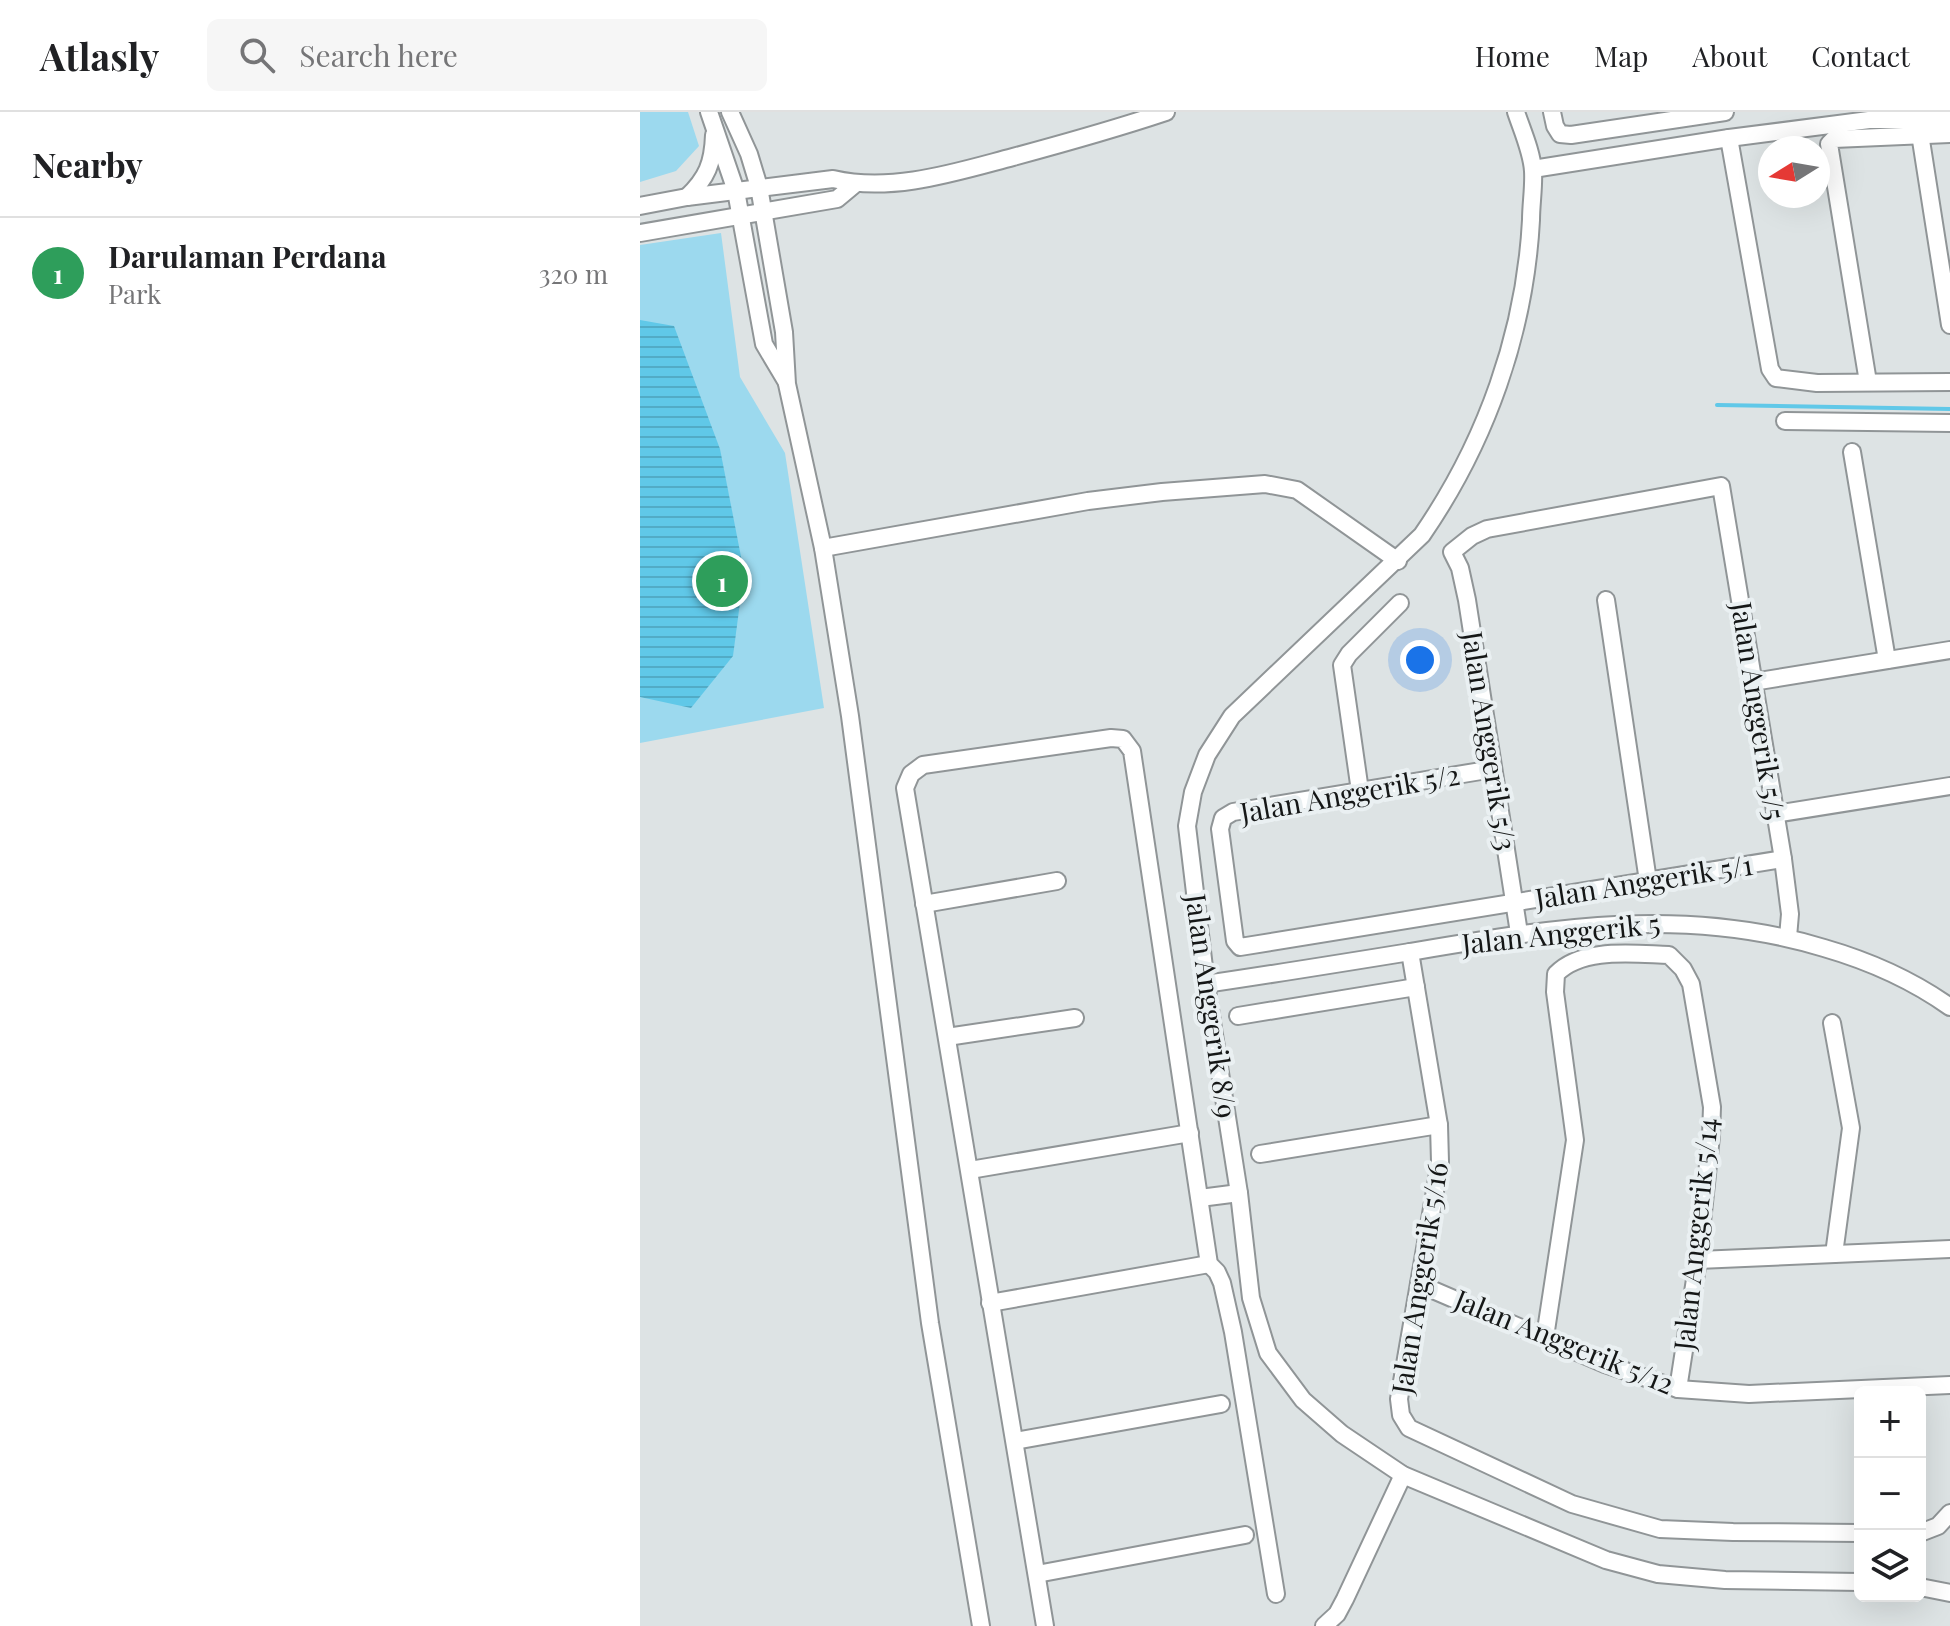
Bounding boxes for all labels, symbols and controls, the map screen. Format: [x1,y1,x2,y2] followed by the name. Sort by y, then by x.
[207,19,767,91] search box
[40,30,159,81] text: Atlasly
[235,33,279,77] icon: search
[299,35,458,75] text: Search here
[1475,37,1550,74] text: Home
[1594,37,1648,74] text: Map
[1692,37,1767,74] text: About
[1811,37,1910,74] text: Contact
[1758,136,1830,208] north arrow
[32,141,143,187] text: Nearby
[108,236,387,276] text: Darulaman Perdana
[53,256,63,291] text: 1
[539,256,608,291] text: 320 m
[108,276,161,311] text: Park
[696,551,748,611] pin: 1
[1724,598,1795,823] street label: Jalan Anggerik 5/5
[1455,628,1526,853] street label: Jalan Anggerik 5/3
[1400,640,1440,680] your location
[1236,755,1462,830] street label: Jalan Anggerik 5/2
[1531,845,1755,916] street label: Jalan Anggerik 5/1
[1178,890,1247,1120] street label: Jalan Anggerik 8/9
[1459,904,1662,961] street label: Jalan Anggerik 5
[1664,1116,1725,1353] street label: Jalan Anggerik 5/14
[1382,1159,1455,1397] street label: Jalan Anggerik 5/16
[1449,1279,1680,1401] street label: Jalan Anggerik 5/12
[1854,1386,1926,1602] map controls
[1854,1386,1926,1458] button: +
[1854,1458,1926,1530] button: −
[1854,1530,1926,1602] button: layers

